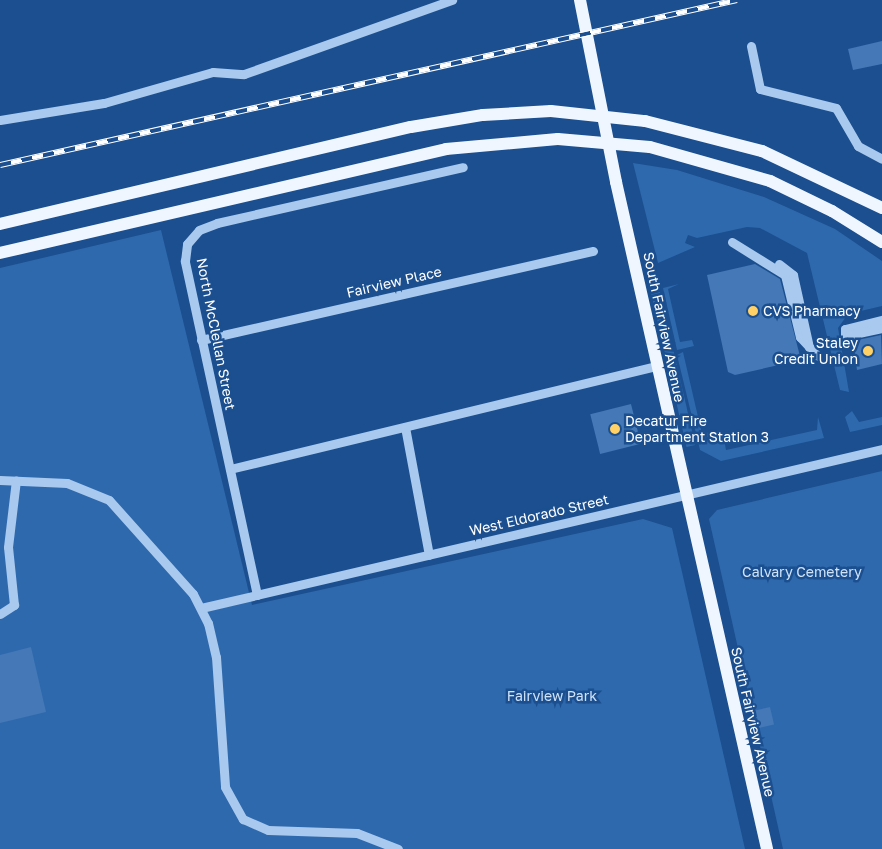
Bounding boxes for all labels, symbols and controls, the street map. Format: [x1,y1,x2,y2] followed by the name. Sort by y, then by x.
[640,250,688,404] street label: South Fairview Avenue
[193,257,239,411] street label: North McClellan Street
[345,263,443,301] street label: Fairview Place
[763,303,861,319] place label: CVS Pharmacy
[747,305,759,317] marker: CVS Pharmacy
[774,335,858,368] place label: Staley Credit Union
[862,345,874,357] marker: Staley Credit Union
[625,413,769,446] place label: Decatur Fire Department Station 3
[609,423,621,435] marker: Decatur Fire Department Station 3
[468,491,610,539] street label: West Eldorado Street
[742,564,862,580] park label: Calvary Cemetery
[728,646,778,798] street label: South Fairview Avenue
[507,688,597,704] park label: Fairview Park

